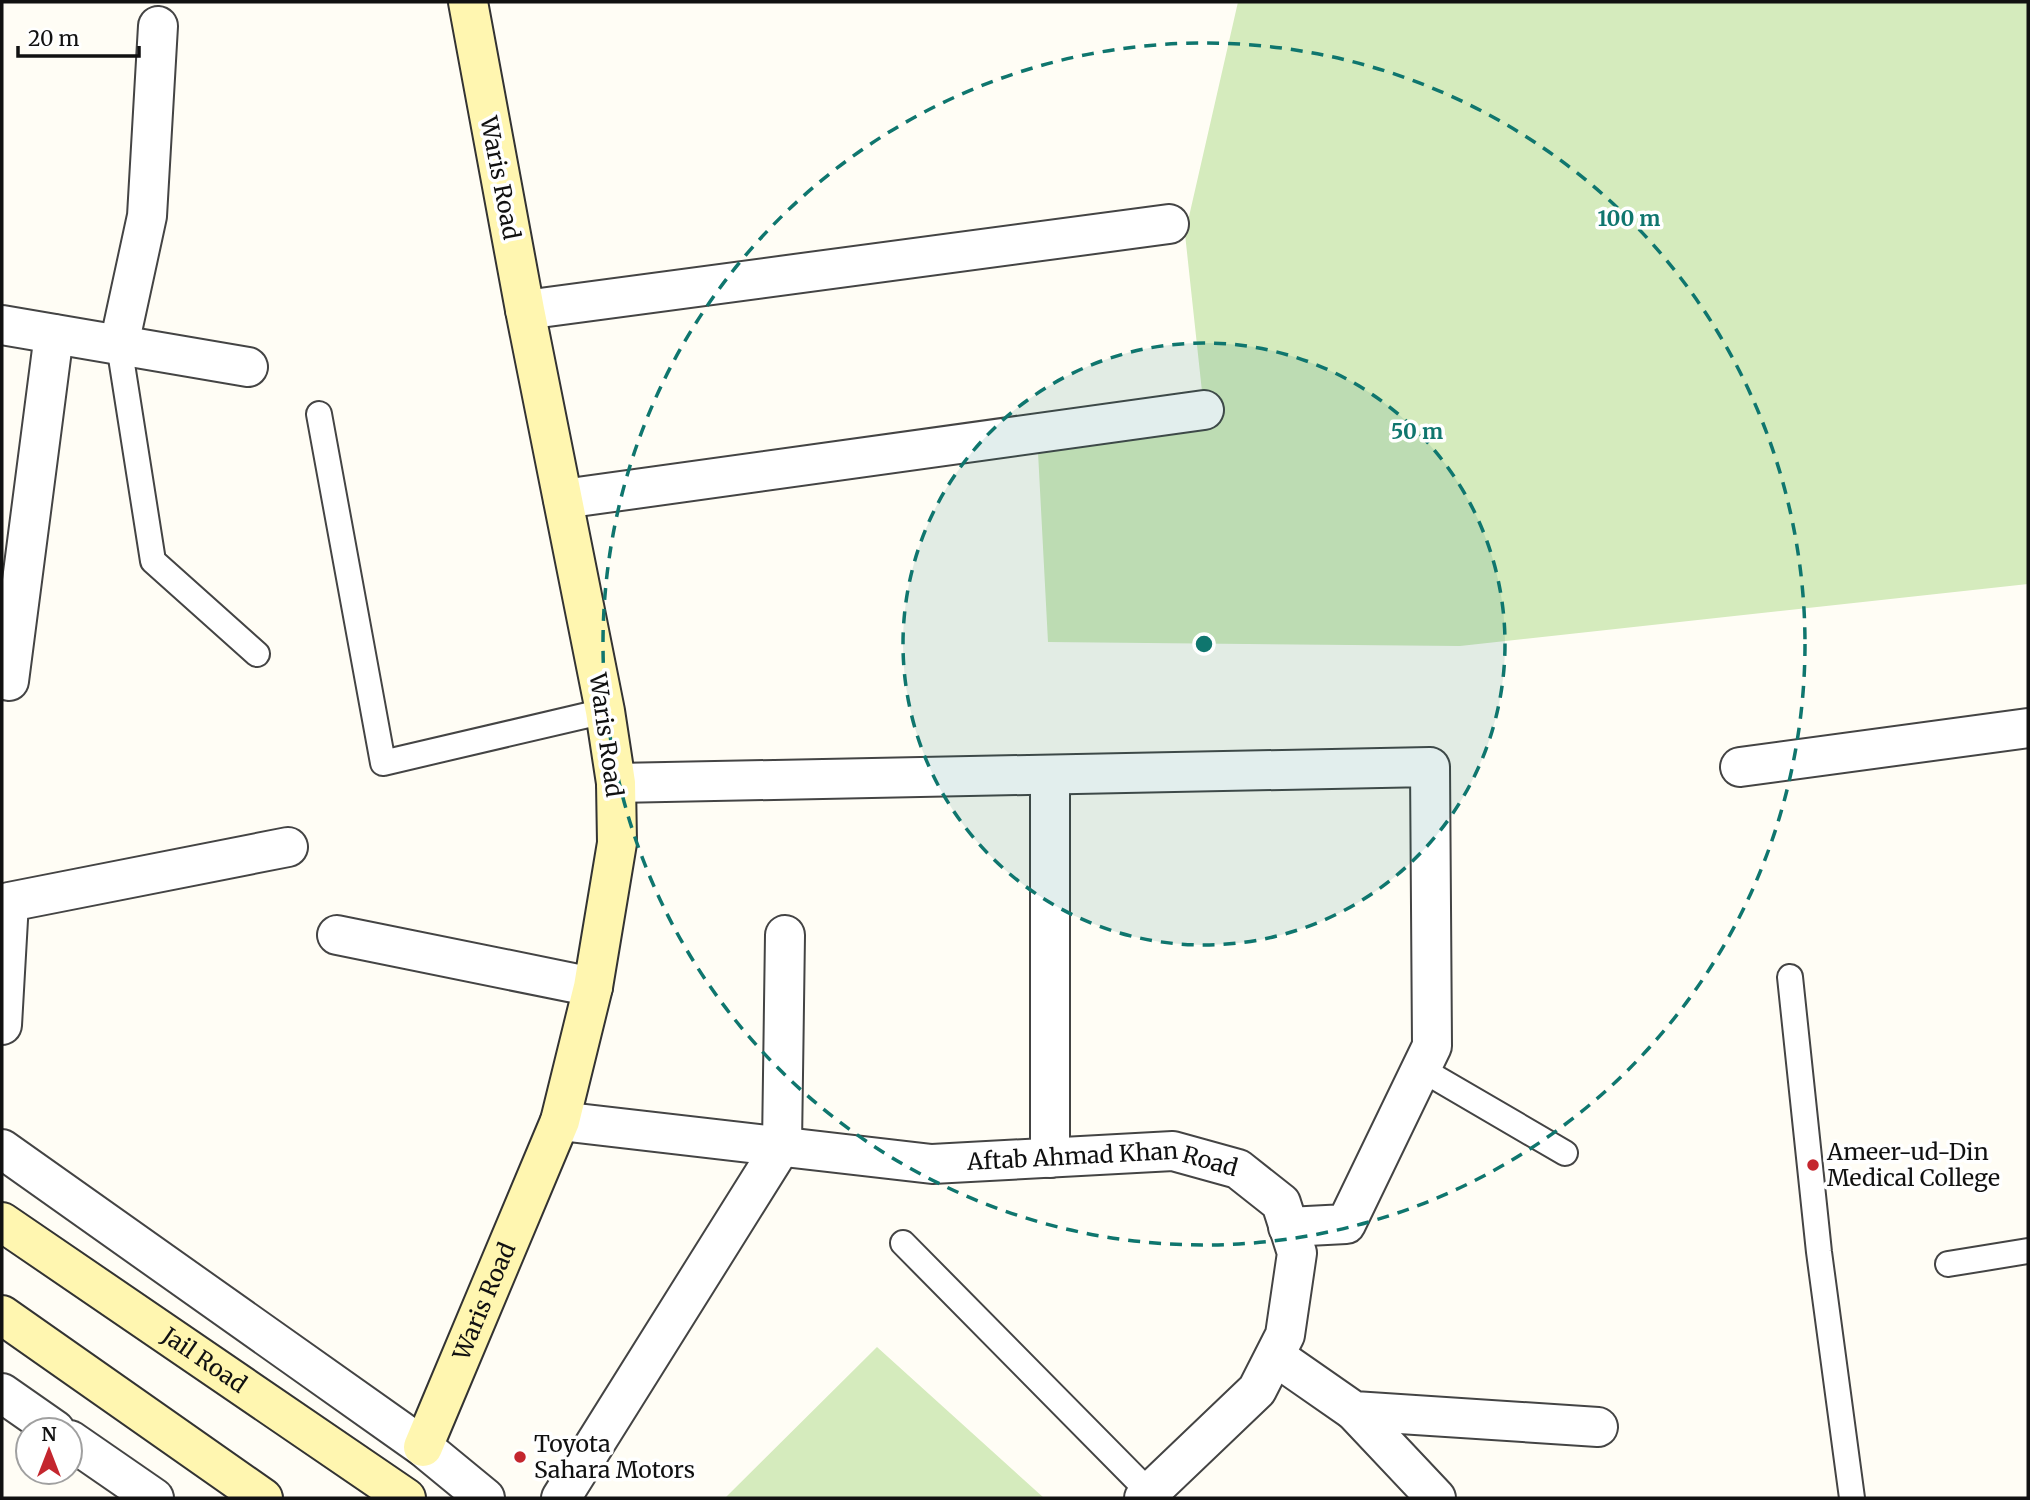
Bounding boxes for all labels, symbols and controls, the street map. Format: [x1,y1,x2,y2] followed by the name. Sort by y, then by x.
[18,14,138,58] scale bar
[28,25,80,52] text: 20 m
[474,113,527,242] street label: Waris Road
[1598,205,1660,232] text: 100 m
[1391,418,1443,445] text: 50 m
[1192,632,1216,656] centre of rings
[583,670,630,799] street label: Waris Road
[965,1136,1241,1182] street label: Aftab Ahmad Khan Road
[1826,1137,2000,1192] place label: Ameer-ud-Din Medical College
[1805,1157,1821,1173] marker: Ameer-ud-Din Medical College
[446,1238,521,1365] street label: Waris Road
[156,1320,253,1399] street label: Jail Road
[14,1416,84,1486] north arrow
[41,1422,57,1446] text: N
[534,1429,695,1484] place label: Toyota Sahara Motors
[512,1449,528,1465] marker: Toyota Sahara Motors

